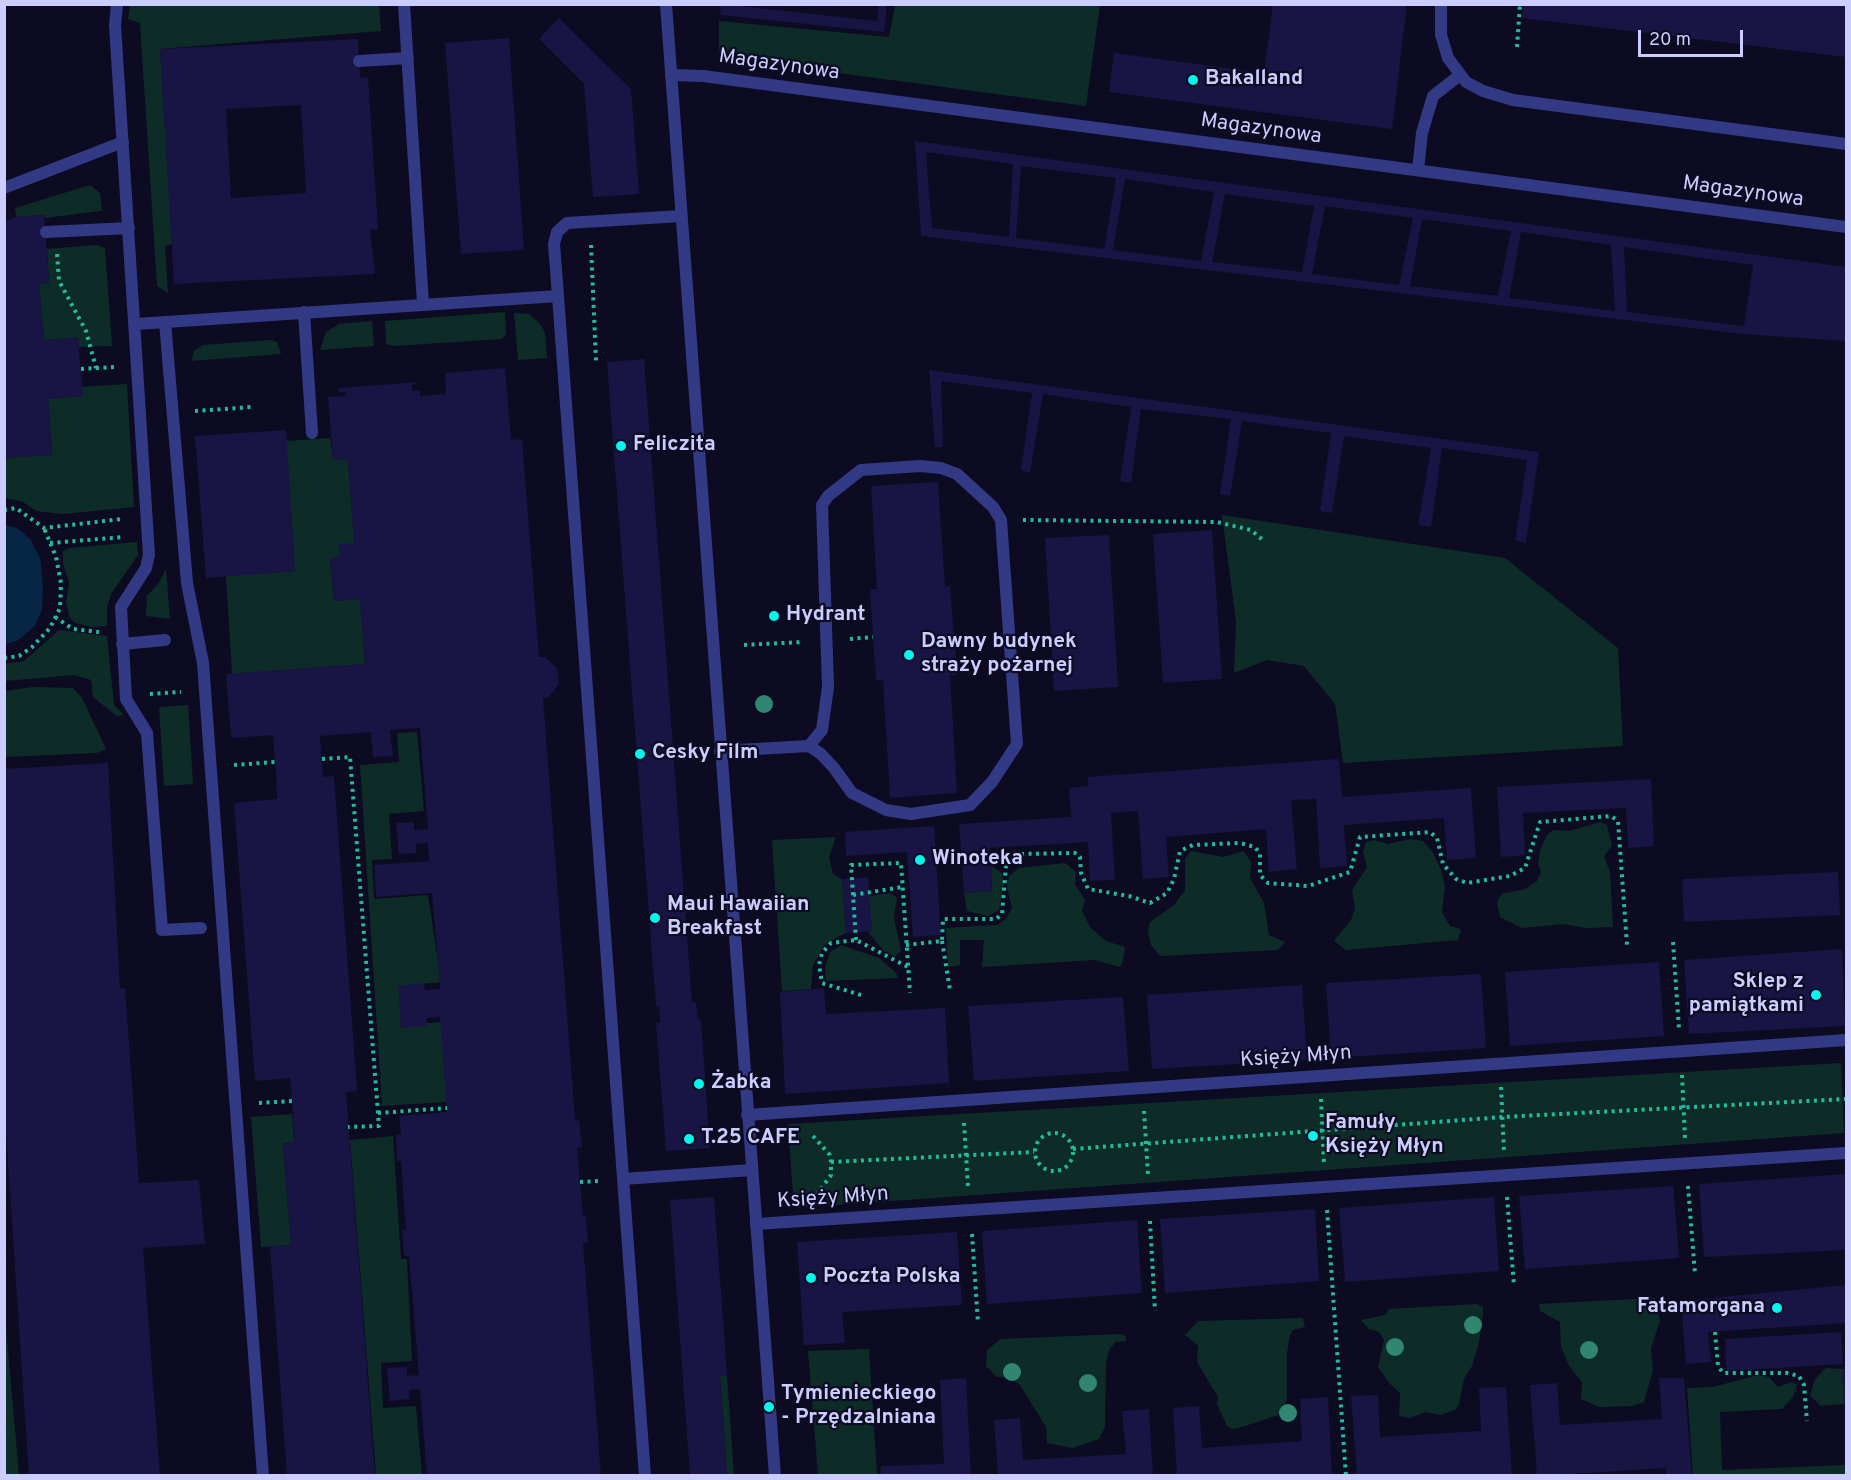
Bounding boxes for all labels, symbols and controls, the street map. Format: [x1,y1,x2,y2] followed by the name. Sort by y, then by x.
[1641,18,1746,56] scale bar
[1649,29,1691,52] text: 20 m
[717,45,841,87] street label: Magazynowa
[1205,67,1303,93] place label: Bakalland
[1186,73,1200,87] marker: Bakalland
[1199,109,1323,151] street label: Magazynowa
[1681,172,1805,214] street label: Magazynowa
[633,433,716,459] place label: Feliczita
[614,439,628,453] marker: Feliczita
[786,603,866,629] place label: Hydrant
[767,609,781,623] marker: Hydrant
[921,630,1077,680] place label: Dawny budynek straży pożarnej
[902,648,916,662] marker: Dawny budynek straży pożarnej
[652,741,758,767] place label: Cesky Film
[633,747,647,761] marker: Cesky Film
[932,847,1023,873] place label: Winoteka
[913,853,927,867] marker: Winoteka
[667,893,809,943] place label: Maui Hawaiian Breakfast
[648,911,662,925] marker: Maui Hawaiian Breakfast
[1689,970,1804,1020] place label: Sklep z pamiątkami
[1809,988,1823,1002] marker: Sklep z pamiątkami
[1239,1042,1353,1074] street label: Księży Młyn
[711,1071,771,1097] place label: Żabka
[692,1077,706,1091] marker: Żabka
[1325,1111,1444,1161] place label: Famuły Księży Młyn
[701,1126,800,1152] place label: T.25 CAFE
[1306,1129,1320,1143] marker: Famuły Księży Młyn
[682,1132,696,1146] marker: T.25 CAFE
[776,1183,890,1215] street label: Księży Młyn
[823,1265,960,1291] place label: Poczta Polska
[804,1271,818,1285] marker: Poczta Polska
[1637,1295,1765,1321] place label: Fatamorgana
[1770,1301,1784,1315] marker: Fatamorgana
[781,1382,936,1432] place label: Tymienieckiego - Przędzalniana
[762,1400,776,1414] marker: Tymienieckiego - Przędzalniana

